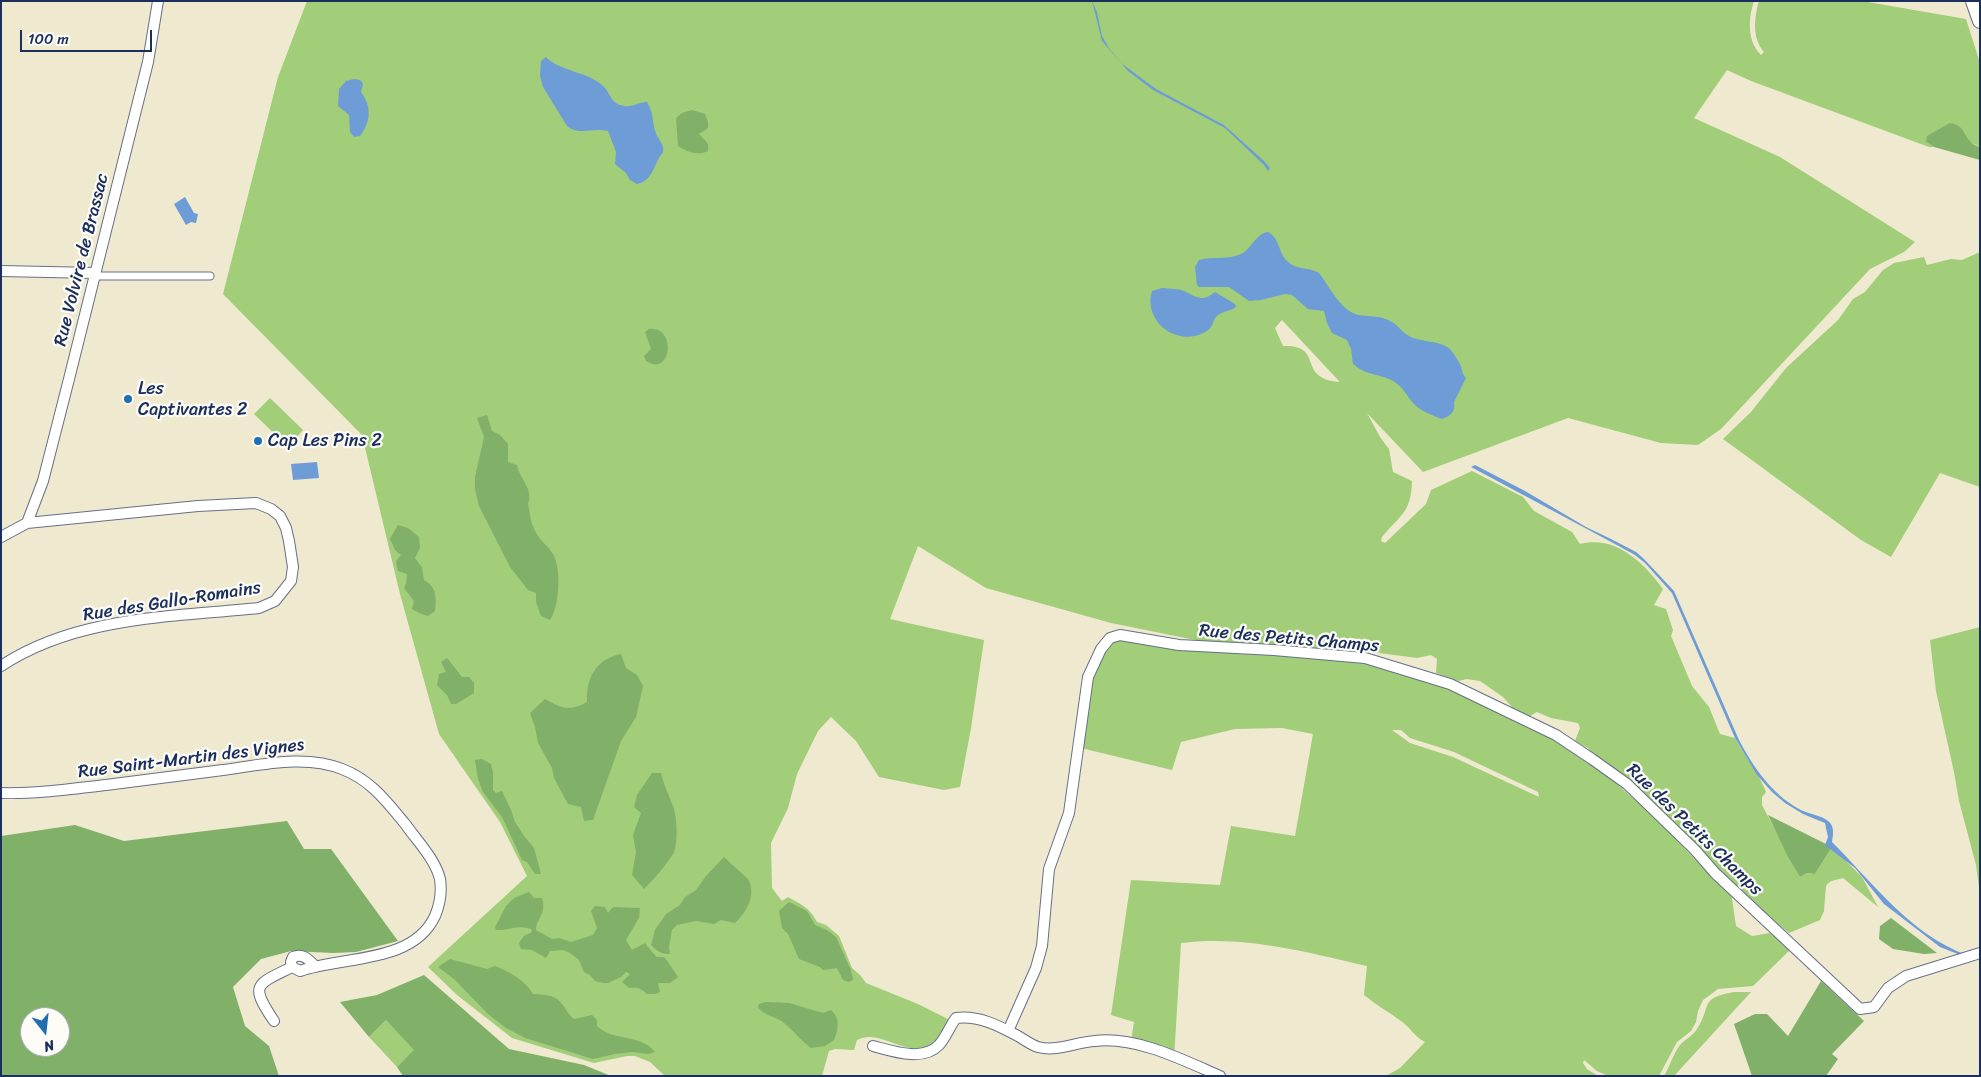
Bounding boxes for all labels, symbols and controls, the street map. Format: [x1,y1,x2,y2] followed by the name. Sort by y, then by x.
[22,20,155,52] scale bar
[28,26,69,52] text: 100 m
[50,172,114,348] street label: Rue Volvire de Brassac
[138,378,247,420] place label: Les Captivantes 2
[122,393,134,405] marker: Les Captivantes 2
[268,430,382,452] place label: Cap Les Pins 2
[252,435,264,447] marker: Cap Les Pins 2
[81,577,263,627] street label: Rue des Gallo-Romains
[1198,620,1380,658] street label: Rue des Petits Champs
[77,734,305,784] street label: Rue Saint-Martin des Vignes
[1622,760,1766,900] street label: Rue des Petits Champs
[20,1007,70,1057] north arrow
[41,1033,57,1059] text: N

